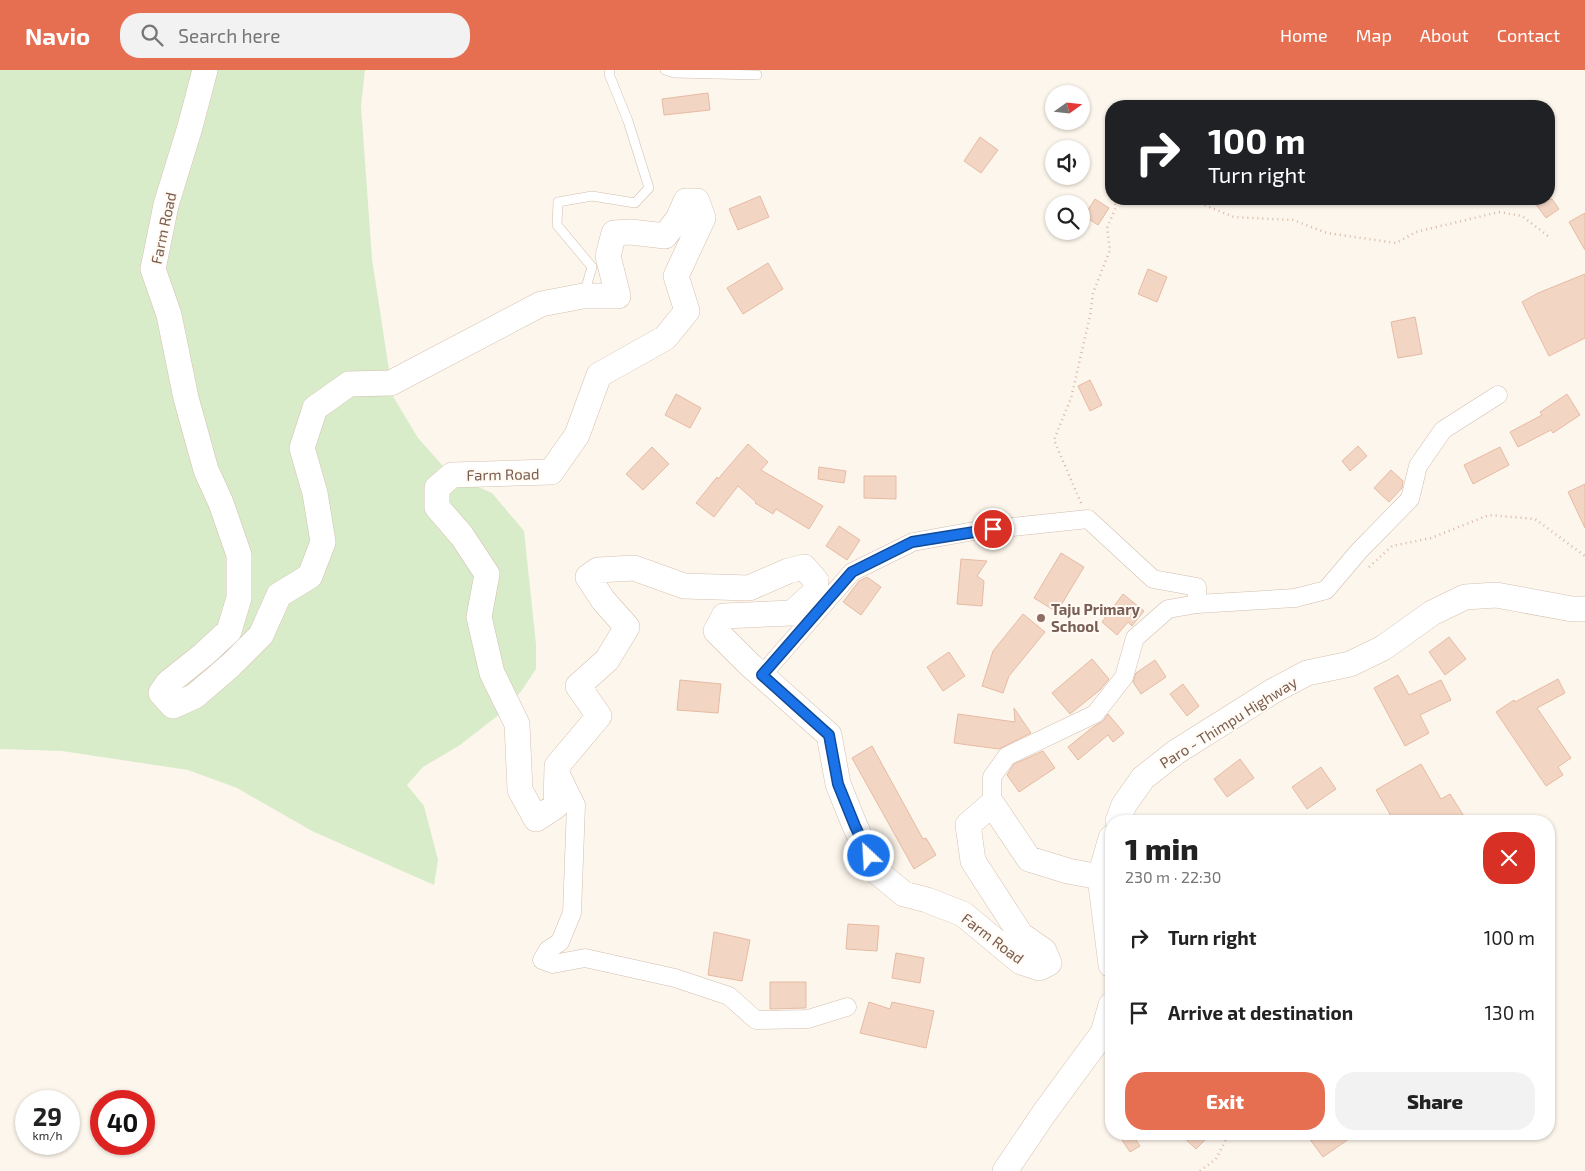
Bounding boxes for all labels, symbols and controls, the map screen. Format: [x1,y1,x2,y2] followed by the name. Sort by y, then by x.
[120,13,470,58] search box
[25,21,90,50] text: Navio
[138,21,166,49] icon: search
[178,24,280,47] text: Search here
[1280,24,1328,46] text: Home
[1356,24,1392,46] text: Map
[1420,24,1469,46] text: About
[1497,24,1560,46] text: Contact
[1045,85,1090,130] north arrow
[1045,85,1090,240] map controls
[1208,119,1306,161] text: 100 m
[1125,120,1190,185] icon: right
[1045,140,1090,185] button: sound
[1208,161,1306,187] text: Turn right
[147,190,179,266] street label: Farm Road
[1045,195,1090,240] button: search
[466,464,540,484] street label: Farm Road
[972,508,1014,550] pin
[979,515,1007,543] icon: arrive
[1051,600,1141,635] place label: Taju Primary School
[1035,612,1047,624] marker: Taju Primary School
[1156,672,1300,772] street label: Paro - Thimpu Highway
[842,829,894,881] position arrow
[1125,830,1199,866] text: 1 min
[1483,832,1535,884] button: close
[1125,867,1221,886] text: 230 m · 22:30
[958,909,1028,967] street label: Farm Road
[1125,924,1153,952] icon: right
[1168,926,1256,949] text: Turn right
[1484,926,1535,949] text: 100 m
[1125,999,1153,1027] icon: arrive
[1168,1001,1353,1024] text: Arrive at destination
[1485,1001,1535,1024] text: 130 m
[1125,1072,1325,1130] button: Exit
[1335,1072,1535,1130] button: Share
[90,1090,155,1155] speed limit sign: 40
[33,1101,62,1131] text: 29
[33,1128,62,1142] text: km/h

